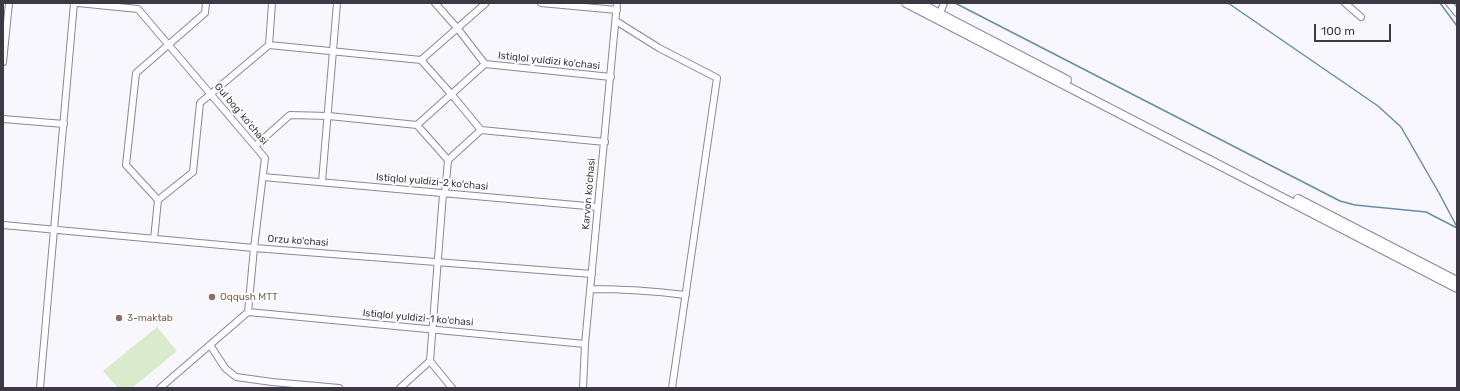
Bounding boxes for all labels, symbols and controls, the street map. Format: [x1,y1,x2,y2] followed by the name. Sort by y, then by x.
[1316,16,1393,42] scale bar
[1321,24,1355,38] text: 100 m
[497,50,601,72] street label: Istiqlol yuldizi ko'chasi
[212,81,270,147] street label: Gul bog' ko'chasi
[580,158,598,230] street label: Karvon ko'chasi
[375,171,489,193] street label: Istiqlol yuldizi-2 ko'chasi
[267,233,329,249] street label: Orzu ko'chasi
[220,291,278,303] place label: Oqqush MTT
[207,292,217,302] marker: Oqqush MTT
[362,307,474,329] street label: Istiqlol yuldizi-1 ko'chasi
[127,312,173,324] place label: 3-maktab
[114,313,124,323] marker: 3-maktab

